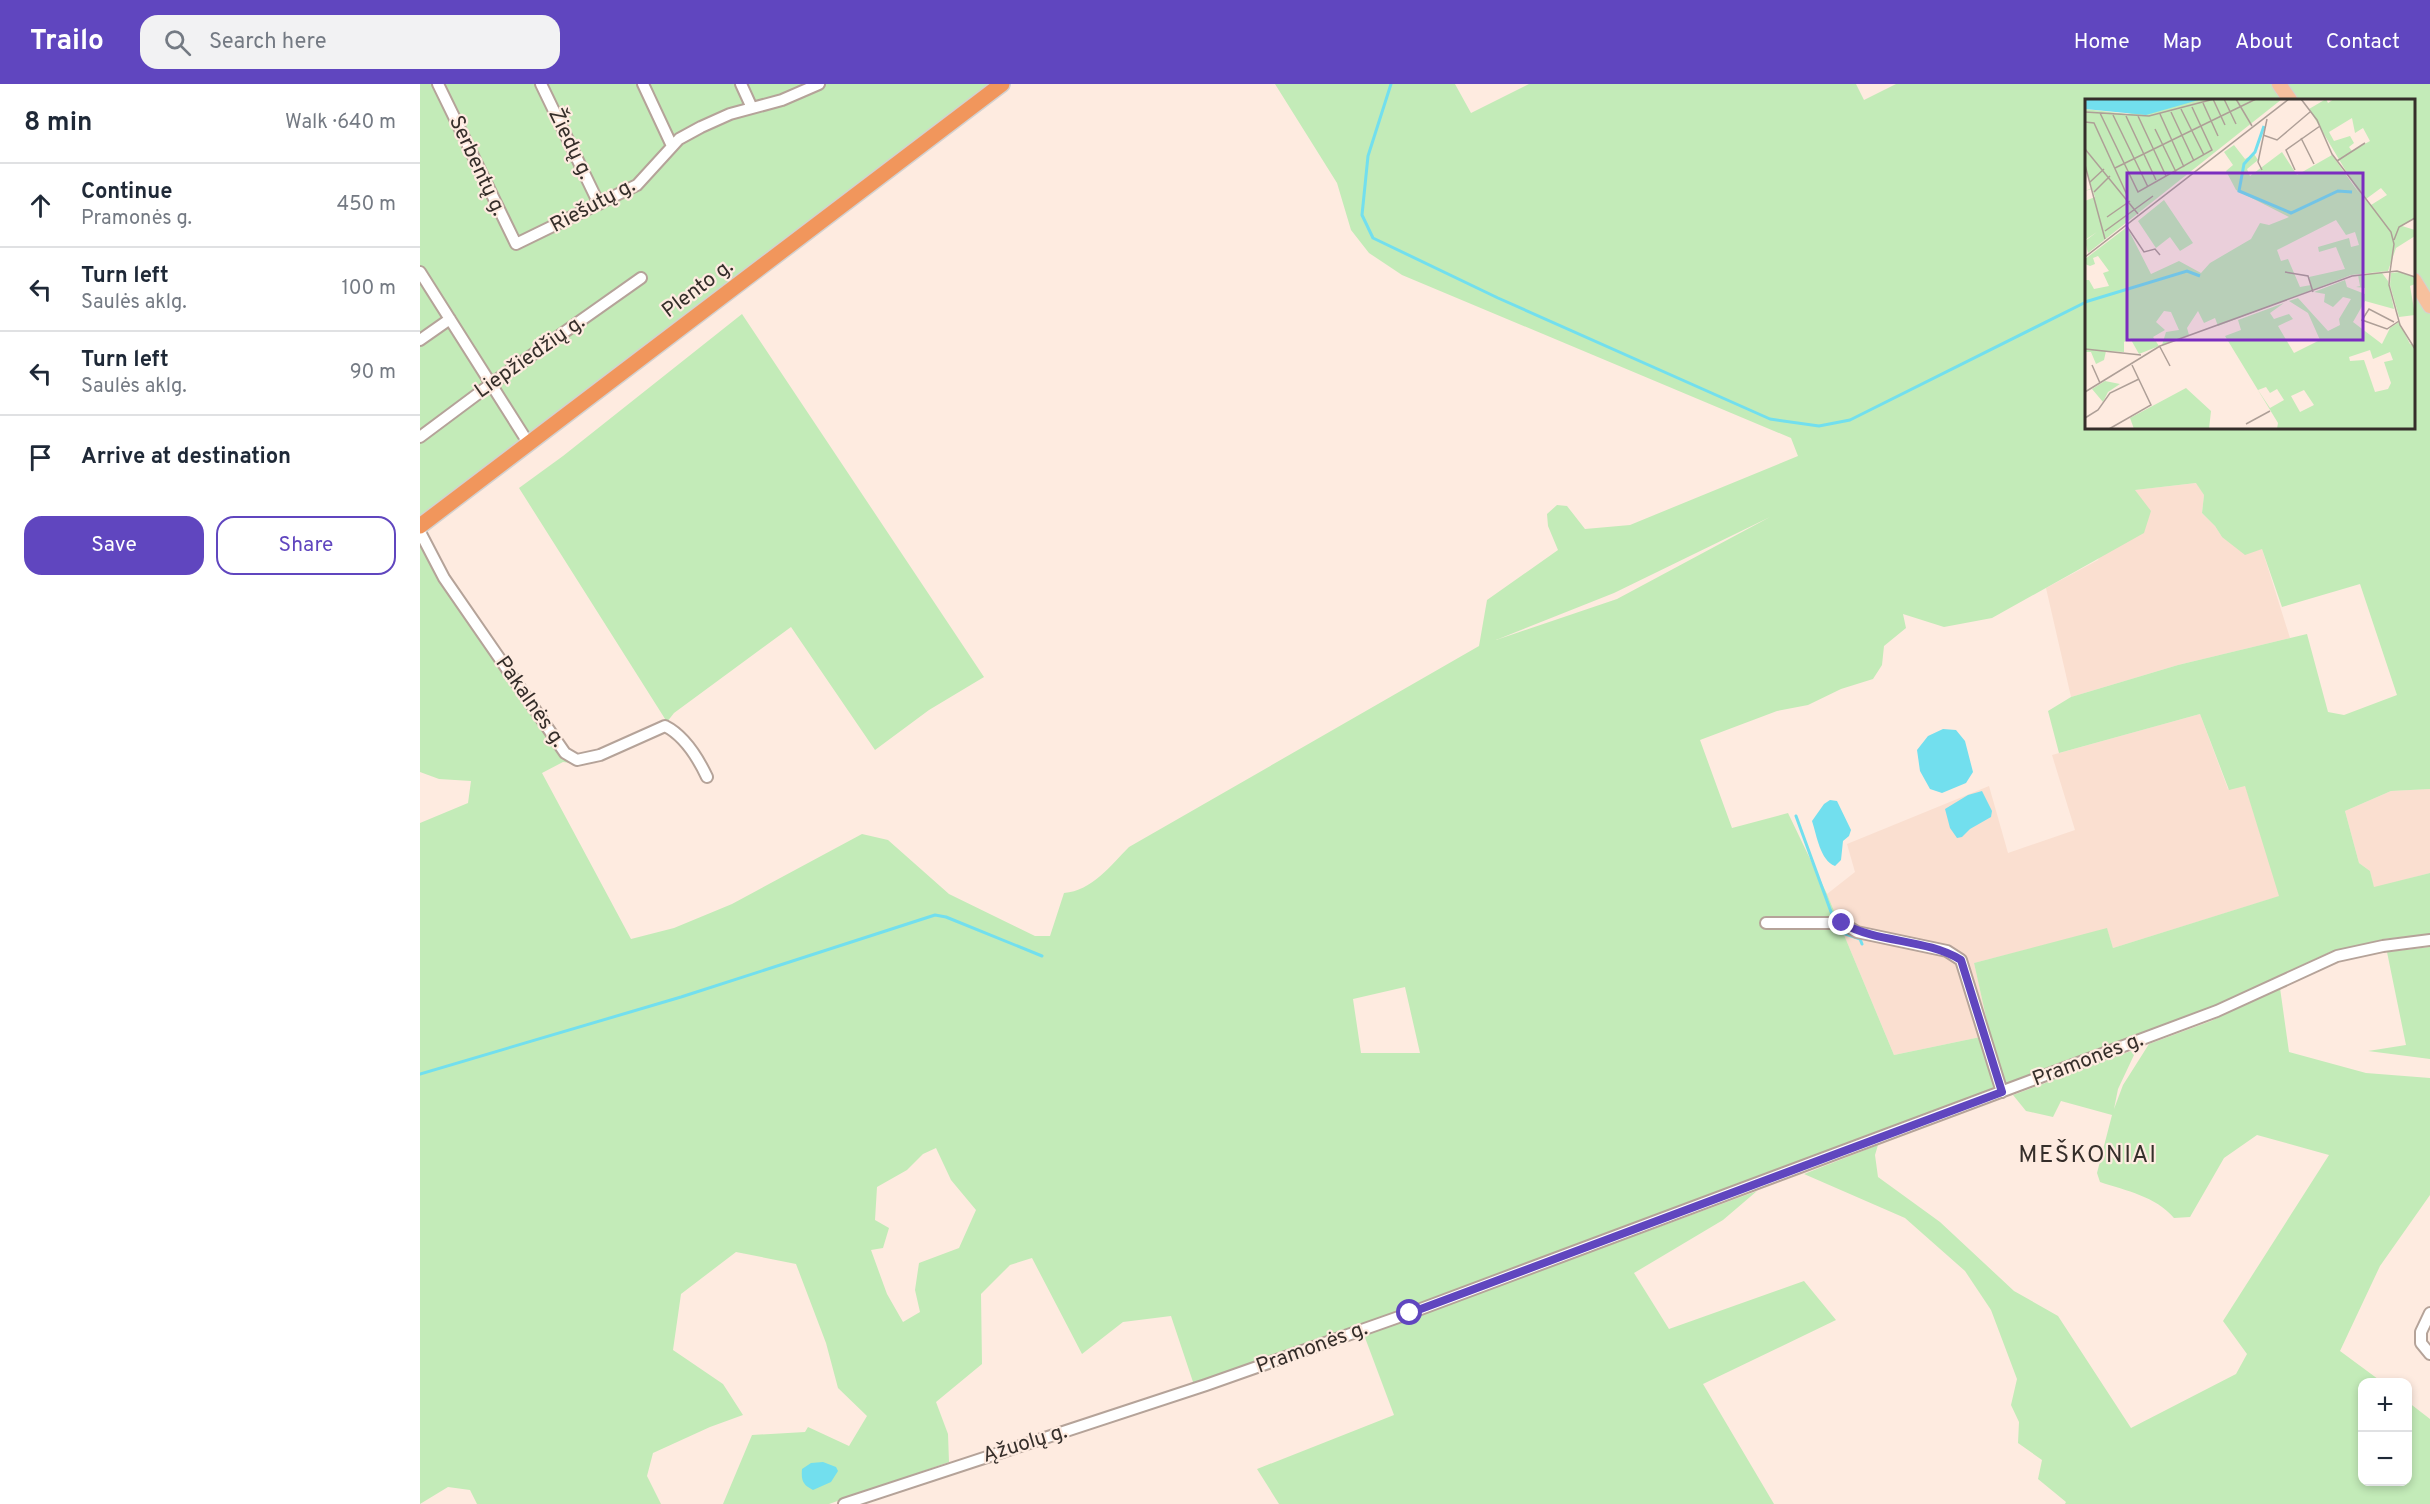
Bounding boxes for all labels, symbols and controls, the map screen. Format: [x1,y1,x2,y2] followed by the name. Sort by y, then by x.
[140,15,560,69] search box
[30,24,104,60] text: Trailo
[161,26,194,59] icon: search
[209,29,326,56] text: Search here
[2074,29,2130,56] text: Home
[2163,29,2202,56] text: Map
[2235,29,2293,56] text: About
[2326,29,2400,56] text: Contact
[2085,99,2415,429] inset map
[541,104,600,184] street label: Žiedų g.
[24,107,92,140] text: 8 min
[285,110,396,136] text: Walk · 640 m
[442,112,512,220] street label: Serbentų g.
[546,172,640,240] street label: Riešutų g.
[81,179,172,206] text: Continue
[24,189,57,222] icon: ahead
[337,192,396,218] text: 450 m
[81,206,192,232] text: Pramonės g.
[657,253,739,325] street label: Plento g.
[81,263,169,290] text: Turn left
[24,273,57,306] icon: left
[341,276,396,302] text: 100 m
[81,290,187,316] text: Saulės aklg.
[469,309,591,405] street label: Liepžiedžių g.
[81,347,169,374] text: Turn left
[24,357,57,390] icon: left
[350,360,396,386] text: 90 m
[81,374,187,400] text: Saulės aklg.
[24,441,57,474] icon: arrive
[81,444,291,471] text: Arrive at destination
[24,516,204,575] button: Save
[216,516,396,575] button: Share
[489,651,571,753] street label: Pakalnės g.
[1828,909,1854,935] route end
[2029,1026,2147,1094] street label: Pramonės g.
[2018,1139,2158,1171] district label: MEŠKONIAI
[1396,1299,1422,1325] route start
[1253,1315,1371,1381] street label: Pramonės g.
[2358,1378,2412,1486] map controls
[2358,1378,2412,1432] button: +
[979,1418,1071,1470] street label: Ąžuolų g.
[2358,1432,2412,1486] button: −

